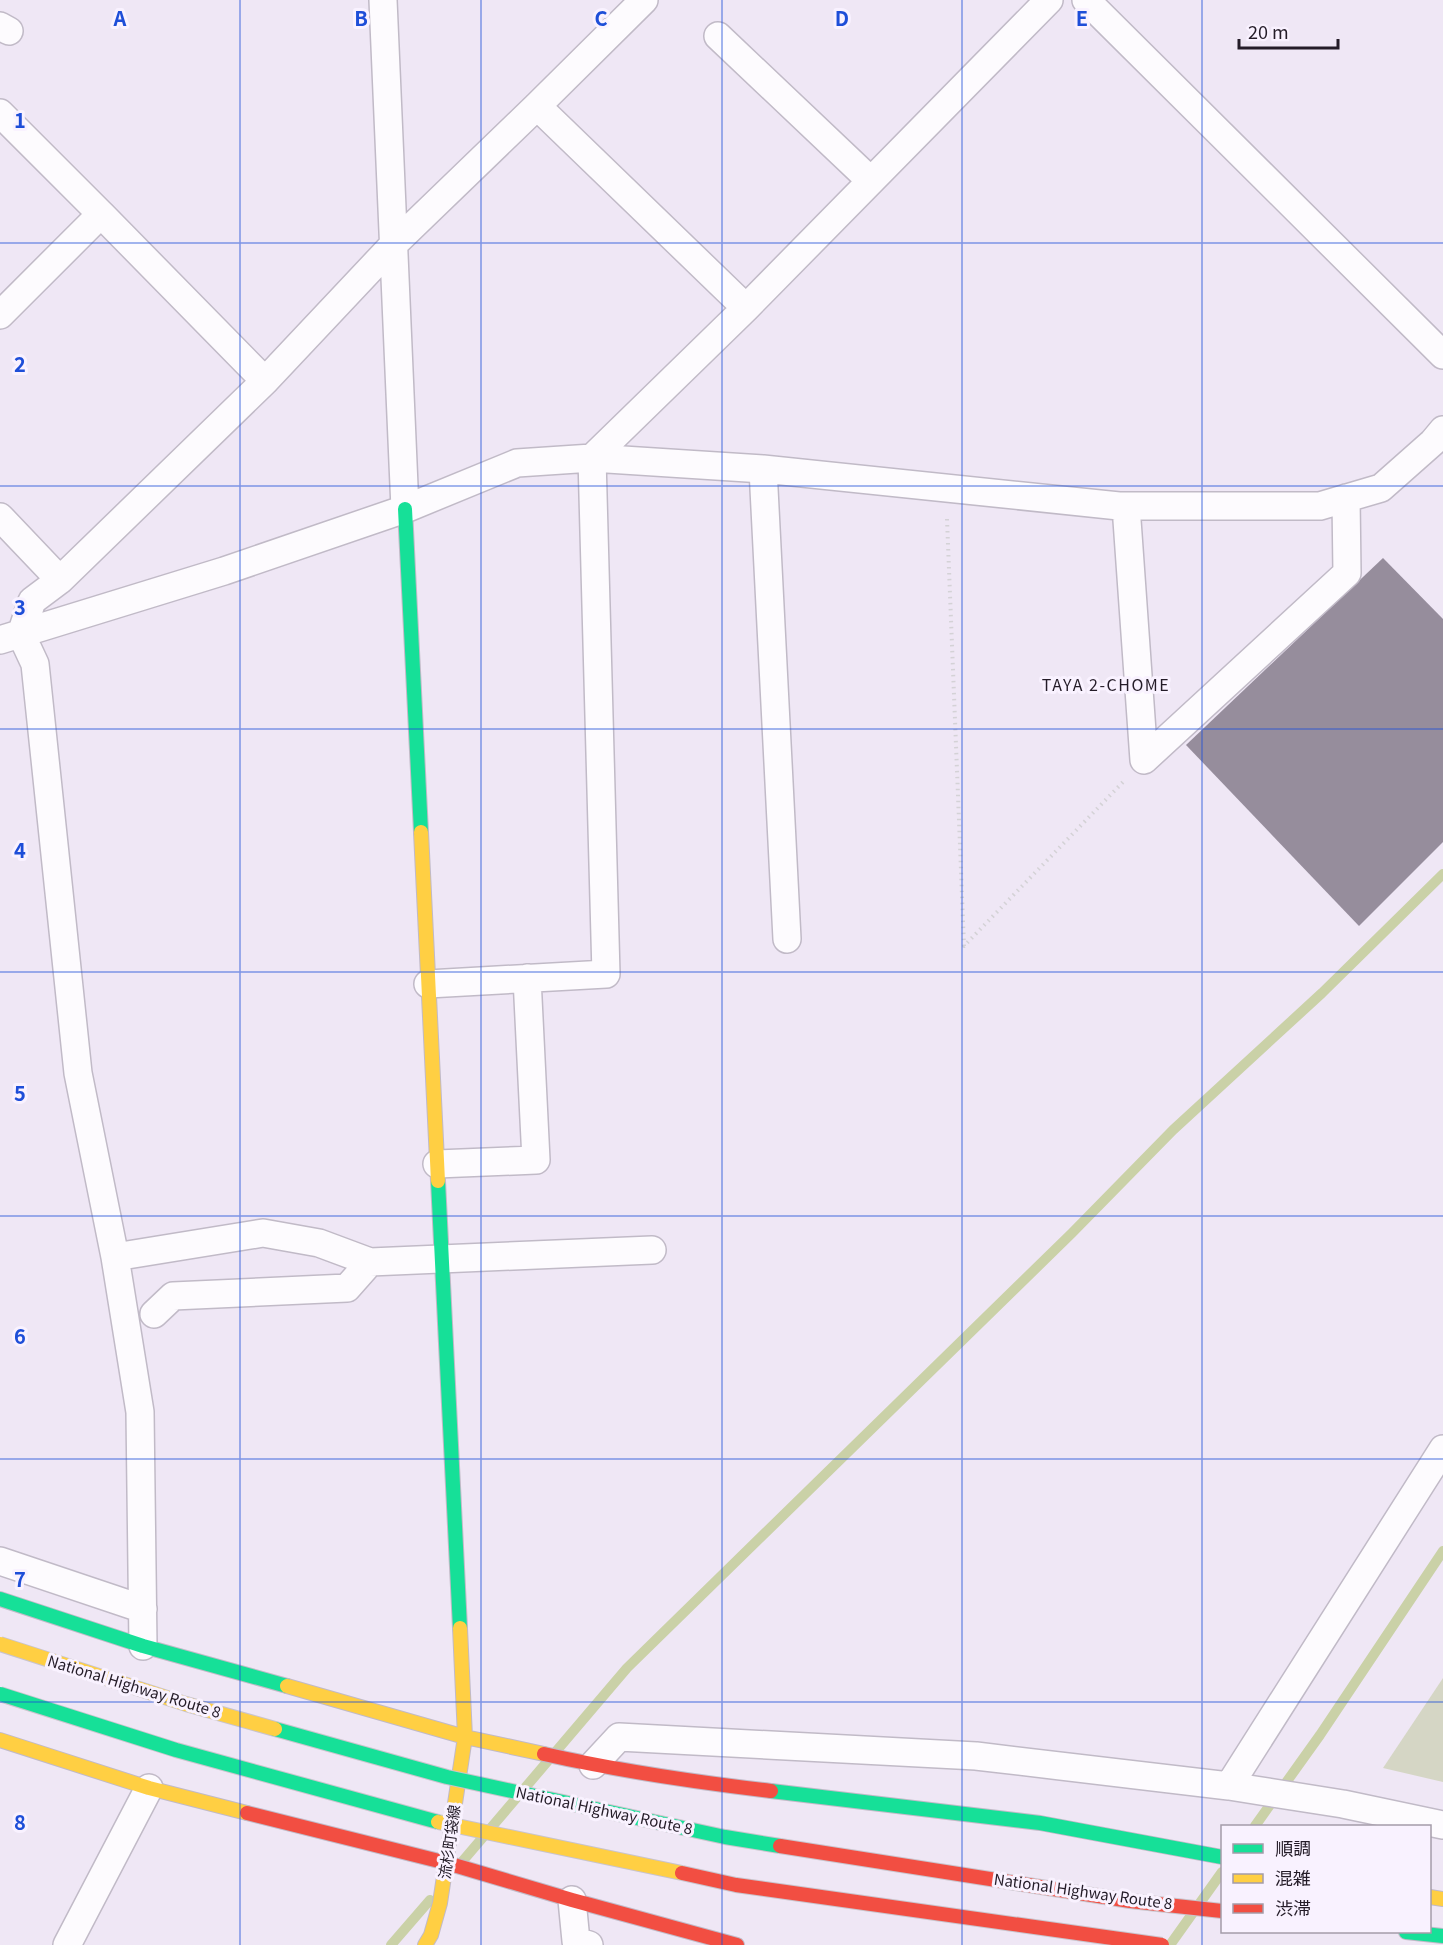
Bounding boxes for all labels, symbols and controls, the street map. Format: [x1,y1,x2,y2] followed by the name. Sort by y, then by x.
[113,3,127,32] text: A
[354,3,368,32] text: B
[594,3,608,32] text: C
[835,3,849,32] text: D
[1076,3,1088,32] text: E
[1239,12,1338,50] scale bar
[1248,18,1289,44] text: 20 m
[14,105,26,134] text: 1
[14,349,26,378] text: 2
[14,592,26,621] text: 3
[1042,672,1170,696] district label: TAYA 2-CHOME
[14,835,26,864] text: 4
[14,1078,26,1107] text: 5
[14,1321,26,1350] text: 6
[14,1564,26,1593] text: 7
[45,1649,224,1722] street label: National Highway Route 8
[514,1781,695,1839] street label: National Highway Route 8
[433,1803,464,1880] street label: 流杉町袋線
[14,1807,26,1836] text: 8
[1221,1825,1431,1933] legend
[1275,1834,1311,1860] text: 順調
[1275,1864,1311,1890] text: 混雑
[993,1868,1174,1913] street label: National Highway Route 8
[1275,1894,1311,1920] text: 渋滞

